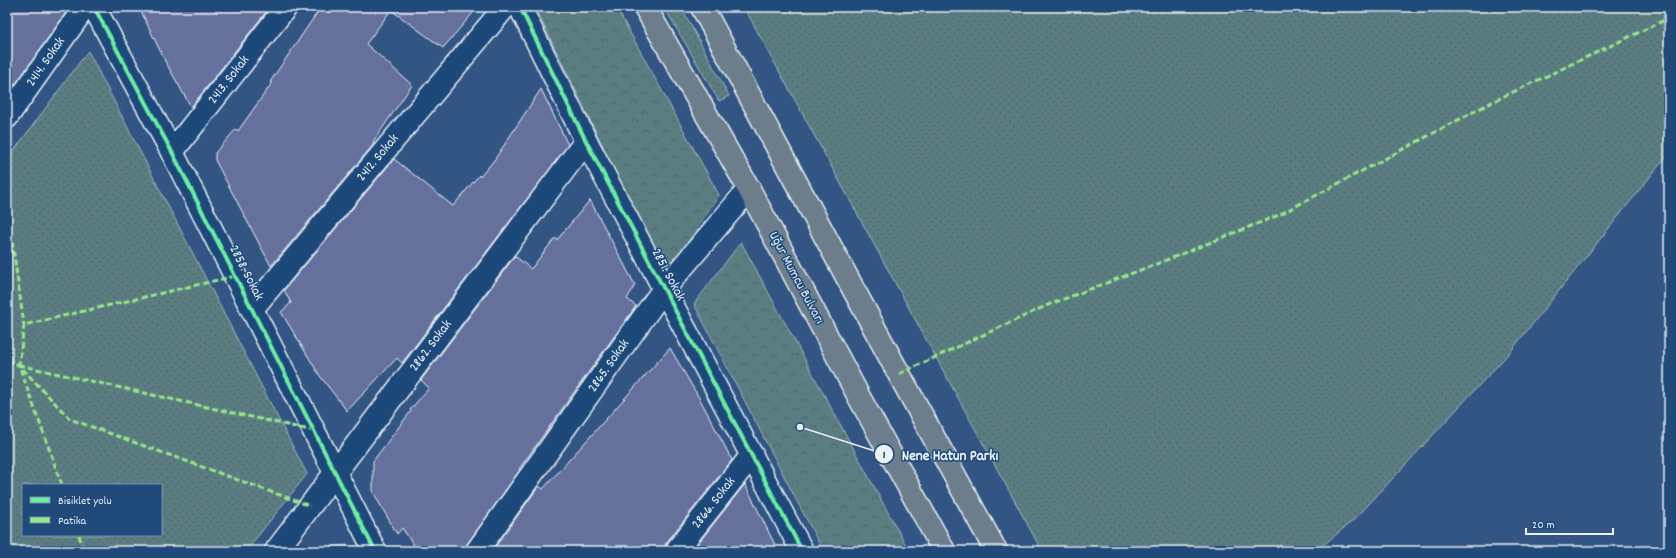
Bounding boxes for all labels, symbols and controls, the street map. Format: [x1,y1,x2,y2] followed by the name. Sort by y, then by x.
[22,33,71,91] street label: 2414. Sokak
[204,51,255,109] street label: 2413. Sokak
[352,130,404,186] street label: 2412. Sokak
[763,228,829,328] street label: Uğur Mumcu Bulvarı
[224,242,269,304] street label: 2858. Sokak
[646,245,690,305] street label: 2851. Sokak
[405,316,457,376] street label: 2862. Sokak
[583,335,635,397] street label: 2865. Sokak
[874,441,1006,468] callout: Nene Hatun Parkı
[902,446,998,468] text: Nene Hatun Parkı
[883,447,886,464] text: 1
[687,472,741,533] street label: 2866. Sokak
[22,484,162,536] legend
[58,493,112,510] text: Bisiklet yolu
[1526,510,1613,536] scale bar
[58,513,87,530] text: Patika
[1532,517,1555,534] text: 20 m

